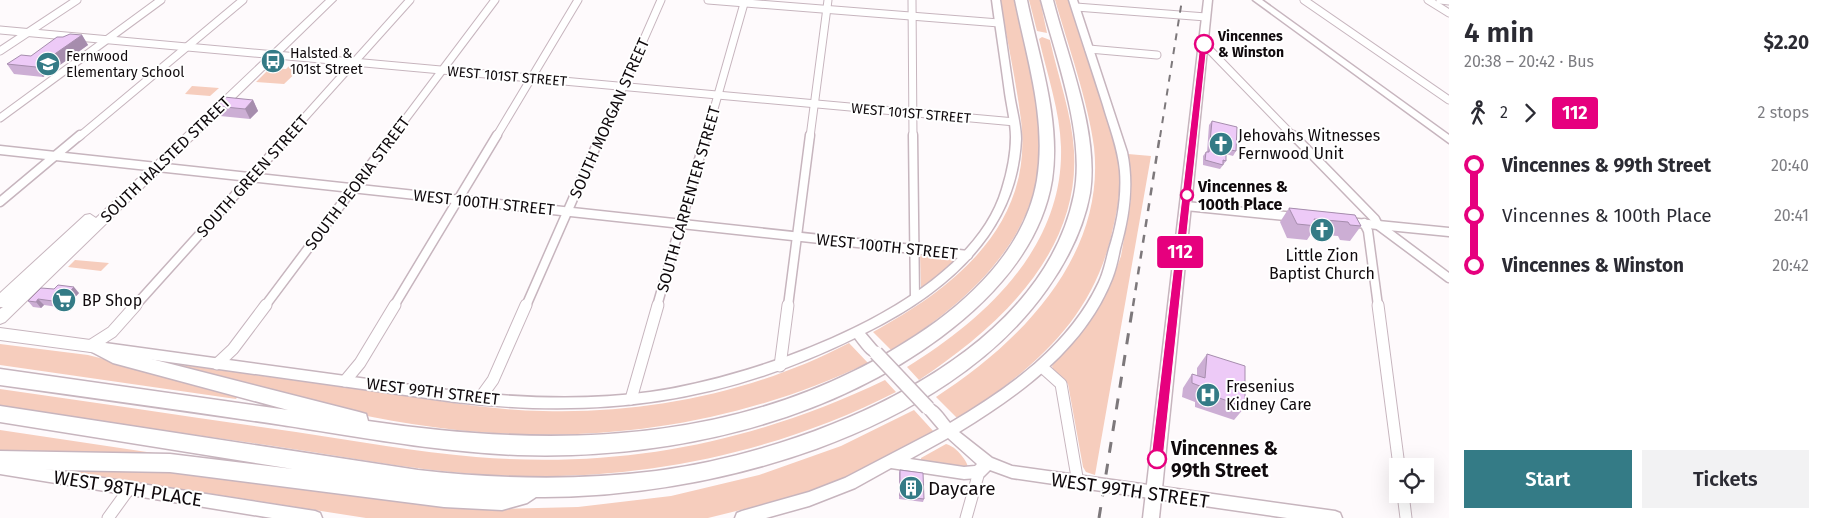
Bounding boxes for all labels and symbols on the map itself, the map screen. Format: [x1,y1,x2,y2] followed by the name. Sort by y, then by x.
[1217,28,1284,61] place label: Vincennes & Winston
[1194,34,1214,54] marker: Vincennes & Winston
[566,35,654,201] street label: SOUTH MORGAN STREET
[290,45,364,78] place label: Halsted & 101st Street
[66,48,184,81] place label: Fernwood Elementary School
[260,48,286,74] bus stop icon: Halsted & 101st Street
[35,51,61,77] school or university icon: Fernwood Elementary School
[446,63,568,90] street label: WEST 101ST STREET
[97,92,235,226] street label: SOUTH HALSTED STREET
[850,100,972,127] street label: WEST 101ST STREET
[653,103,724,294] street label: SOUTH CARPENTER STREET
[193,111,313,241] street label: SOUTH GREEN STREET
[301,112,414,254] street label: SOUTH PEORIA STREET
[1238,126,1380,163] place label: Jehovahs Witnesses Fernwood Unit
[1208,131,1234,157] church icon: Jehovahs Witnesses Fernwood Unit
[1197,177,1288,214] place label: Vincennes & 100th Place
[412,186,556,219] street label: WEST 100TH STREET
[1180,188,1194,202] marker: Vincennes & 100th Place
[1309,217,1335,243] church icon: Little Zion Baptist Church
[815,230,959,263] street label: WEST 100TH STREET
[1151,236,1209,268] line badge: 112
[1269,246,1375,283] place label: Little Zion Baptist Church
[51,287,77,313] supermarket icon: BP Shop
[82,291,142,310] place label: BP Shop
[365,374,501,409] street label: WEST 99TH STREET
[1226,377,1312,414] place label: Fresenius Kidney Care
[1195,382,1221,408] hospital icon: Fresenius Kidney Care
[1170,437,1278,482] place label: Vincennes & 99th Street
[1147,449,1167,469] marker: Vincennes & 99th Street
[52,465,204,512] street label: WEST 98TH PLACE
[1049,468,1211,513] street label: WEST 99TH STREET
[898,475,924,501] building icon: Daycare
[928,477,996,500] place label: Daycare

